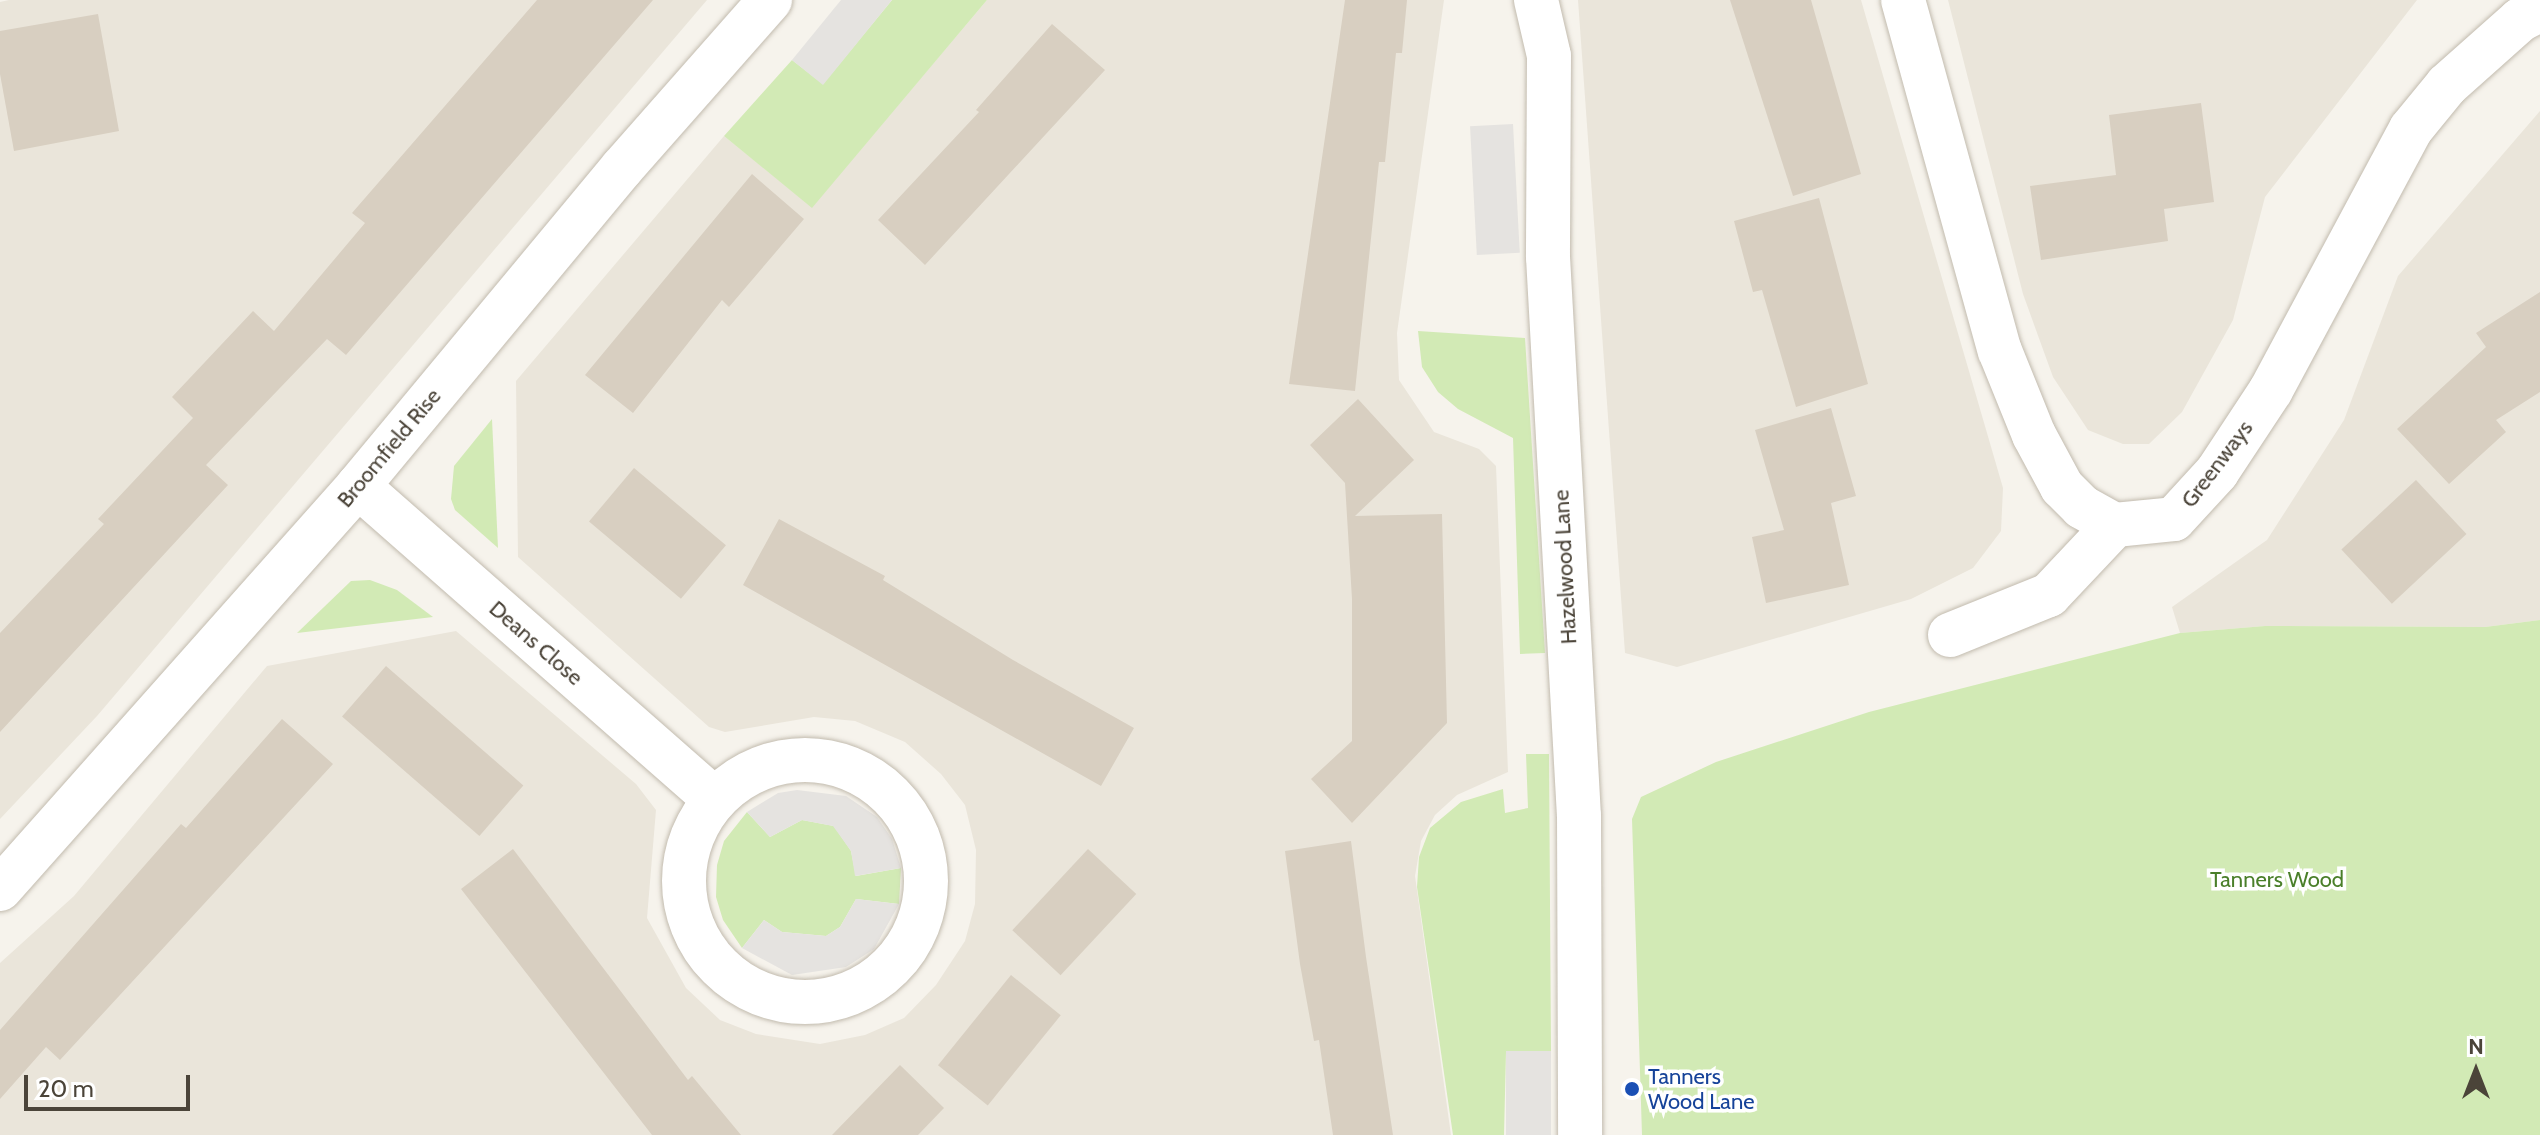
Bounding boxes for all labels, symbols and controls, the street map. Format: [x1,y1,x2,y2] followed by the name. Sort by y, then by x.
[332,383,446,513] street label: Broomfield Rise
[2176,415,2258,513] street label: Greenways
[1548,489,1582,645] street label: Hazelwood Lane
[484,595,588,691] street label: Deans Close
[2210,867,2344,893] park label: Tanners Wood
[2436,1031,2516,1111] north arrow
[2468,1033,2484,1060] text: N
[28,1059,194,1109] scale bar
[1648,1063,1754,1114] place label: Tanners Wood Lane
[38,1074,94,1103] text: 20 m
[1623,1080,1641,1098] marker: Tanners Wood Lane

